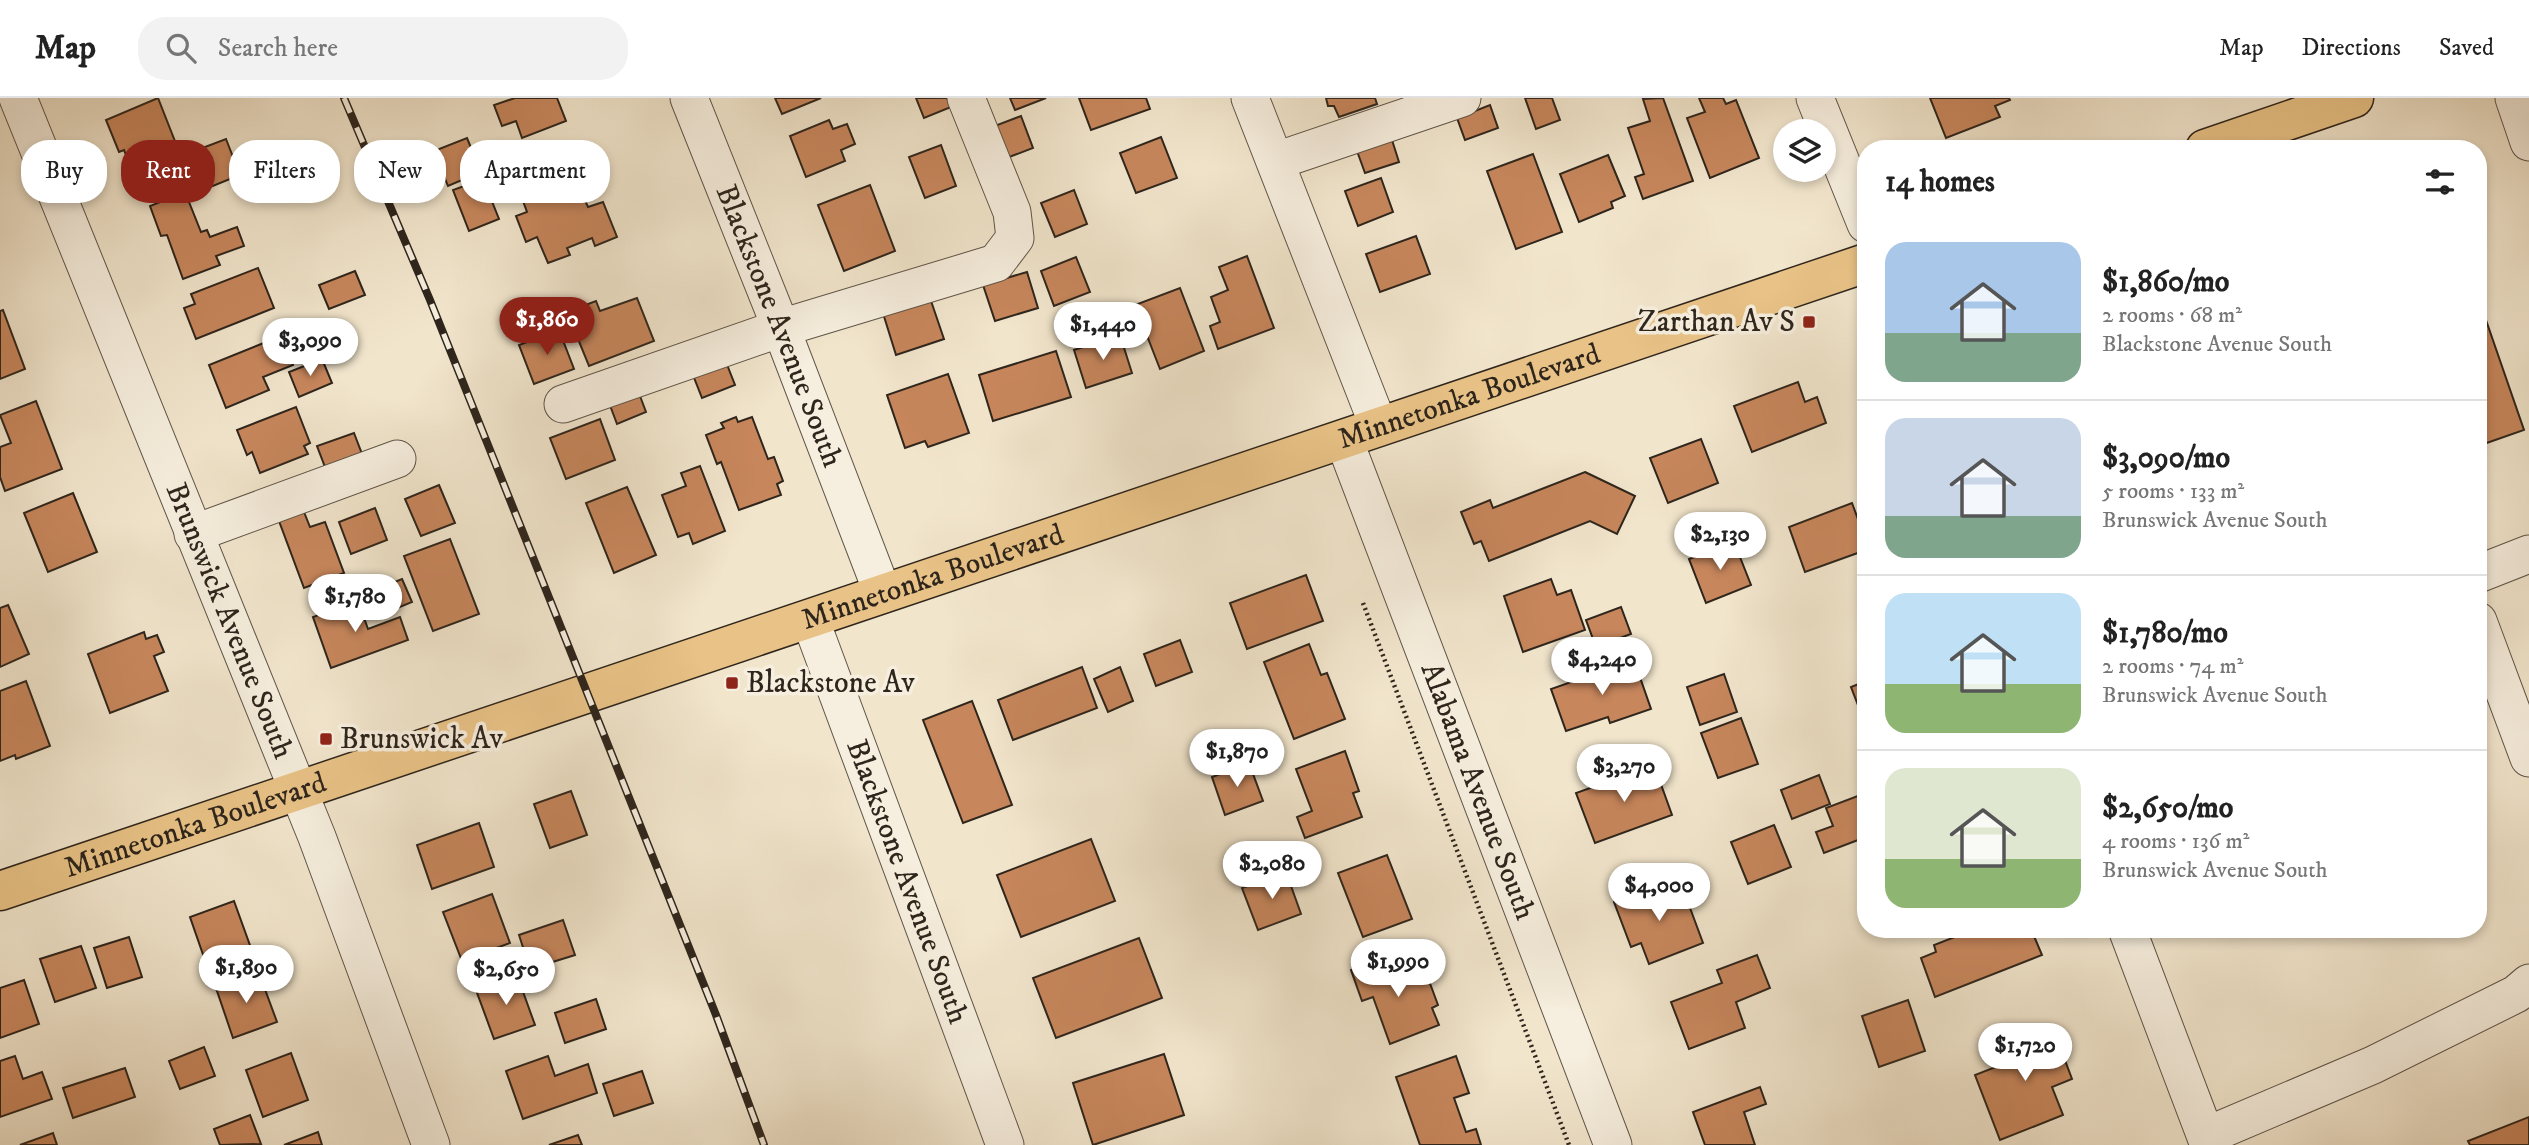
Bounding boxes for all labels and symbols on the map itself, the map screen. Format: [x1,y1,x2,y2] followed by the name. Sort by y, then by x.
[707,179,851,472] street label: Blackstone Avenue South
[490,298,604,357] pin: $1,860
[1046,302,1160,362] pin: $1,440
[1638,304,1795,341] place label: Zarthan Av S
[1801,314,1817,330] marker: Zarthan Av S
[253,318,367,378] pin: $3,090
[1333,335,1605,458] street label: Minnetonka Boulevard
[157,477,302,765] street label: Brunswick Avenue South
[1663,512,1777,572] pin: $2,130
[797,516,1068,638] street label: Minnetonka Boulevard
[298,574,412,634] pin: $1,780
[1545,638,1659,697] pin: $4,240
[1412,657,1544,925] street label: Alabama Avenue South
[746,665,916,702] place label: Blackstone Av
[724,675,740,691] marker: Blackstone Av
[340,721,504,758] place label: Brunswick Av
[1180,730,1294,789] pin: $1,870
[318,731,334,747] marker: Brunswick Av
[838,734,977,1029] street label: Blackstone Avenue South
[1567,744,1681,804] pin: $3,270
[59,764,331,887] street label: Minnetonka Boulevard
[1215,842,1329,901] pin: $2,080
[1602,864,1716,923] pin: $4,000
[1341,940,1455,999] pin: $1,990
[189,946,303,1005] pin: $1,890
[449,948,563,1007] pin: $2,650
[1968,1024,2082,1083] pin: $1,720

